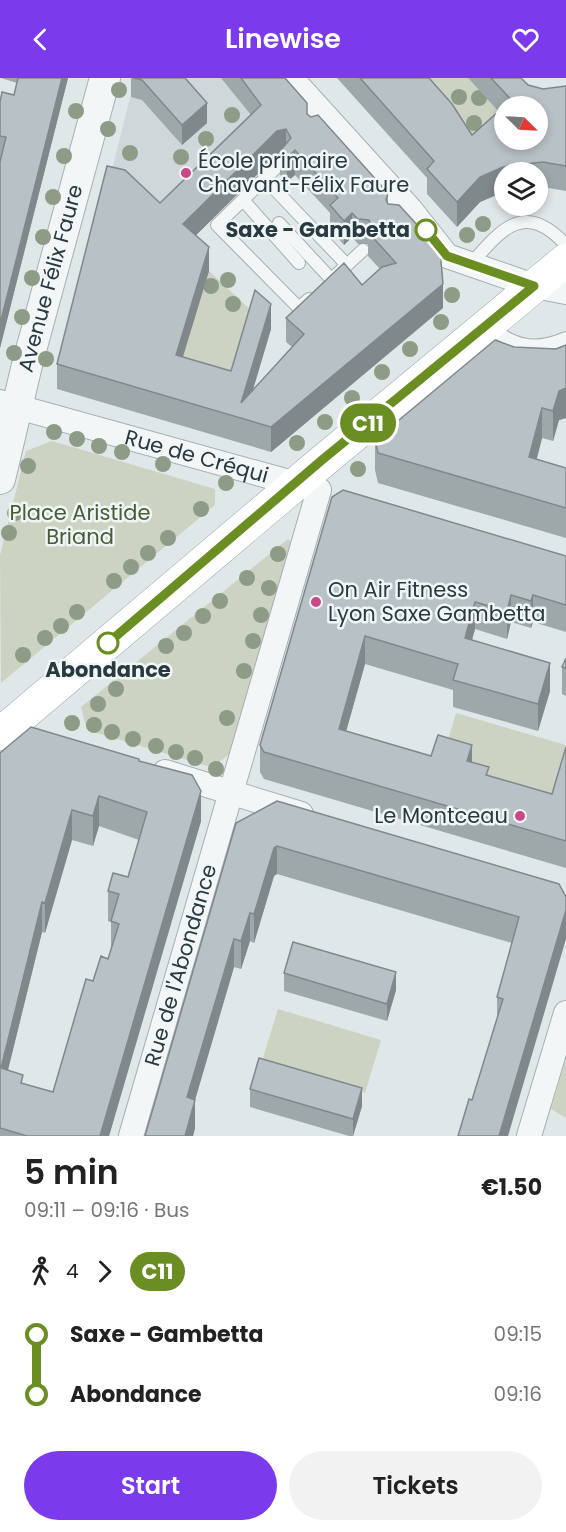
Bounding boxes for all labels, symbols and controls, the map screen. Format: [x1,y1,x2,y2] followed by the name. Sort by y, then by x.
[225,20,341,57] text: Linewise
[24,23,57,56] icon: back
[509,23,542,56] icon: heart
[494,96,548,150] north arrow
[494,96,548,216] map controls
[198,146,409,199] place label: École primaire Chavant-Félix Faure
[494,162,548,216] button: layers
[179,166,193,180] marker: École primaire Chavant-Félix Faure
[11,181,89,375] street label: Avenue Félix Faure
[225,215,410,244] place label: Saxe - Gambetta
[415,219,437,241] marker: Saxe - Gambetta
[334,404,403,442] line badge: C11
[352,409,384,438] text: C11
[122,422,272,490] street label: Rue de Créqui
[9,498,151,551] park label: Place Aristide Briand
[328,575,545,628] place label: On Air Fitness Lyon Saxe Gambetta
[309,595,323,609] marker: On Air Fitness Lyon Saxe Gambetta
[97,632,119,654] marker: Abondance
[45,655,171,684] place label: Abondance
[374,801,508,830] place label: Le Montceau
[513,809,527,823] marker: Le Montceau
[137,860,223,1069] street label: Rue de l'Abondance
[24,1149,119,1196] text: 5 min
[481,1172,542,1203] text: €1.50
[24,1196,189,1224] text: 09:11 – 09:16 · Bus
[24,1255,57,1288] icon: walk
[88,1255,121,1288] icon: forward
[66,1257,79,1285] text: 4
[142,1257,173,1286] text: C11
[70,1319,263,1350] text: Saxe - Gambetta
[494,1320,542,1348] text: 09:15
[70,1379,202,1410] text: Abondance
[493,1380,542,1408] text: 09:16
[24,1451,277,1520] button: Start
[289,1451,542,1520] button: Tickets

